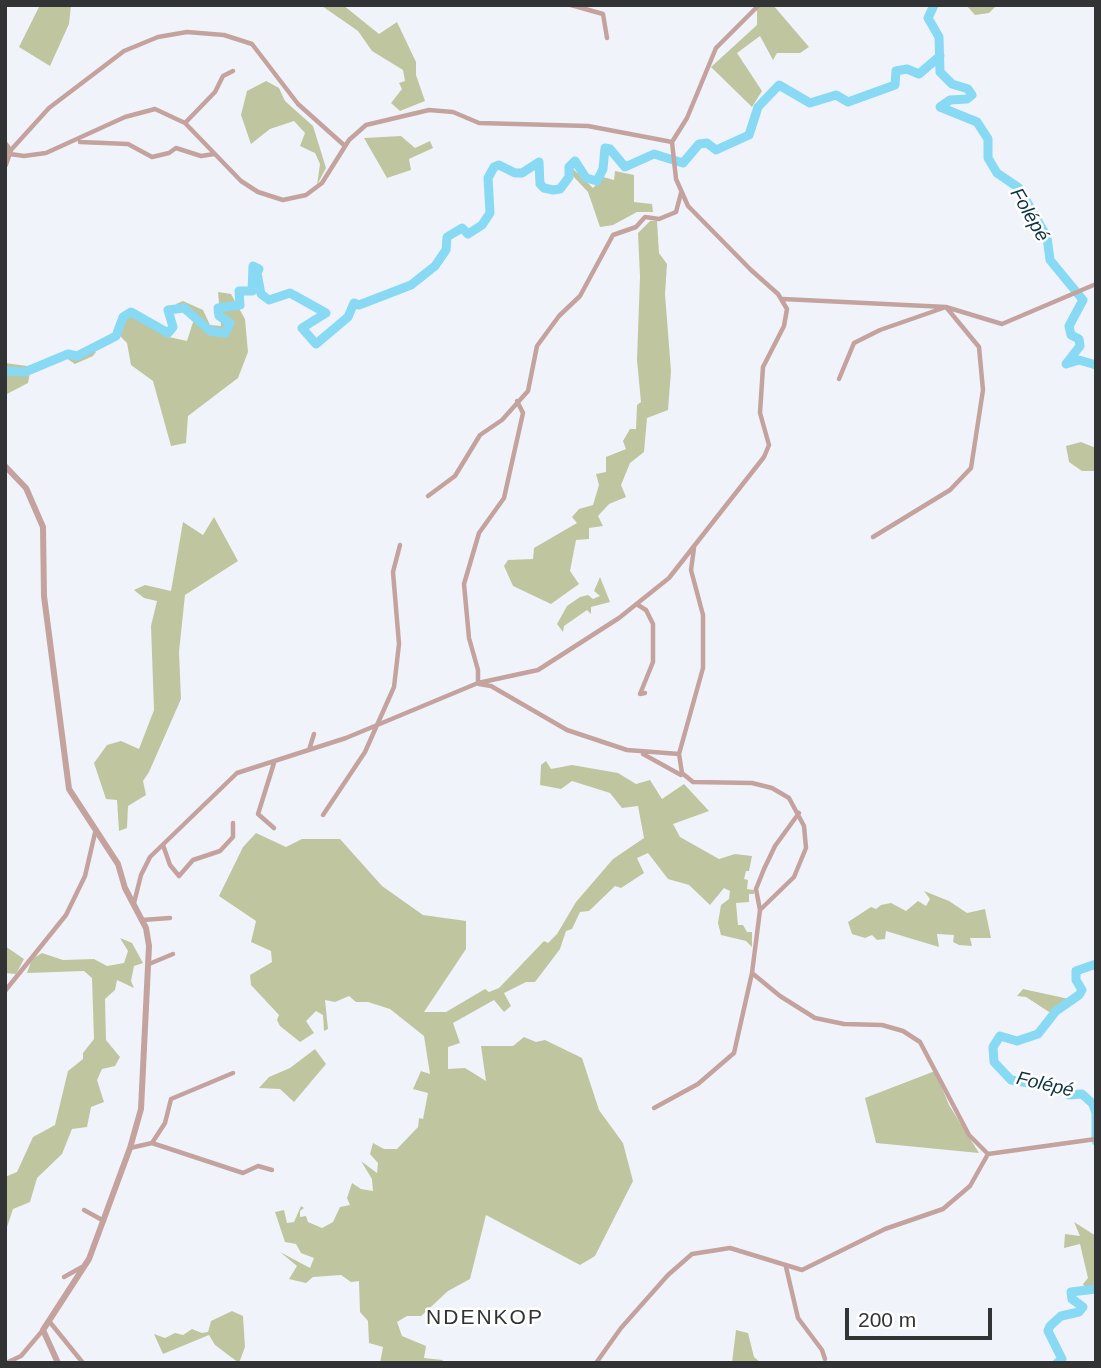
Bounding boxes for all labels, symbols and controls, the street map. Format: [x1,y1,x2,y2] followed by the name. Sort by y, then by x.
[1005,184,1053,246] water label: Folépé
[1014,1067,1076,1103] water label: Folépé
[849,1294,996,1338] scale bar
[427,1305,543,1331] district label: NDENKOP
[858,1308,916,1331] text: 200 m

